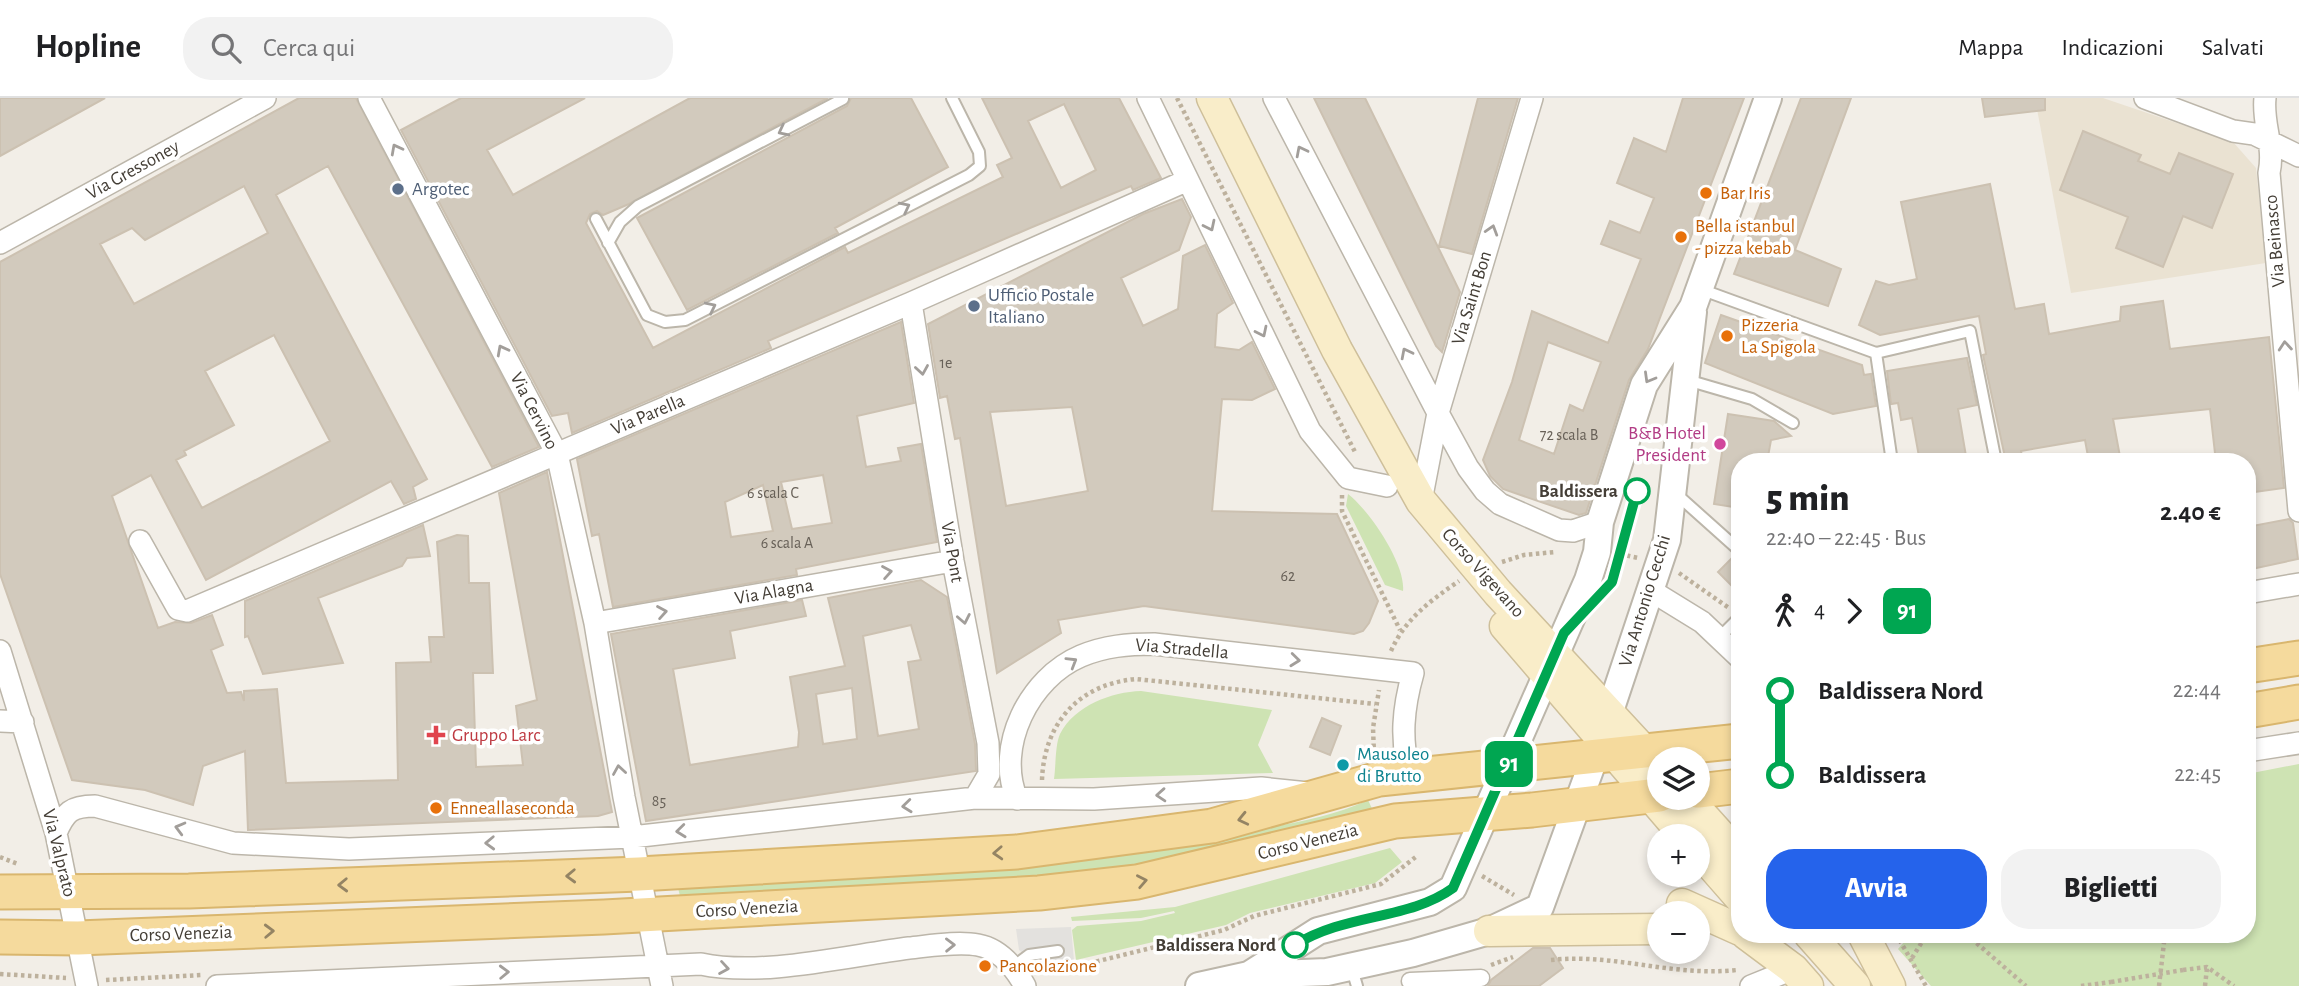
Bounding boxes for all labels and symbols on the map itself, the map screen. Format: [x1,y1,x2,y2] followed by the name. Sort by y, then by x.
[778,122,790,136] one-way arrow
[83,137,183,203] street label: Via Gressoney
[391,144,404,156] one-way arrow
[1296,146,1310,158] one-way arrow
[412,180,469,199] place label: Argotec
[390,181,406,197] marker: Argotec
[1720,184,1771,203] place label: Bar Iris
[1698,185,1714,201] marker: Bar Iris
[2261,194,2289,288] street label: Via Beinasco
[898,202,910,216] one-way arrow
[1695,217,1795,258] place label: Bella istanbul - pizza kebab
[1202,219,1216,231] one-way arrow
[1484,225,1499,237] one-way arrow
[1673,229,1689,245] marker: Bella istanbul - pizza kebab
[1449,249,1495,347] street label: Via Saint Bon
[988,286,1094,327] place label: Ufficio Postale Italiano
[966,298,982,314] marker: Ufficio Postale Italiano
[704,301,716,315] one-way arrow
[1741,316,1816,357] place label: Pizzeria La Spigola
[1253,325,1267,337] one-way arrow
[1719,328,1735,344] marker: Pizzeria La Spigola
[2277,340,2292,352] one-way arrow
[497,345,511,357] one-way arrow
[1401,347,1415,360] one-way arrow
[940,355,952,371] house number: 1e
[914,364,929,376] one-way arrow
[507,369,561,453] street label: Via Cervino
[1644,371,1657,384] one-way arrow
[608,391,688,439] street label: Via Parella
[1628,424,1706,465] place label: B&B Hotel President
[1540,427,1598,443] house number: 72 scala B
[1712,436,1728,452] marker: B&B Hotel President
[1624,478,1650,504] marker: Baldissera
[1539,482,1618,501] place label: Baldissera
[747,485,799,501] house number: 6 scala C
[937,520,967,584] street label: Via Pont
[1438,525,1528,621] street label: Corso Vigevano
[1616,533,1674,669] street label: Via Antonio Cecchi
[761,535,813,551] house number: 6 scala A
[880,566,892,581] one-way arrow
[1281,568,1295,584] house number: 62
[733,576,815,608] street label: Via Alagna
[656,605,668,620] one-way arrow
[956,613,971,625] one-way arrow
[1134,635,1230,663] street label: Via Stradella
[1289,652,1301,667] one-way arrow
[1064,657,1077,670] one-way arrow
[426,725,446,745] marker: Gruppo Larc
[452,726,541,745] place label: Gruppo Larc
[1478,741,1540,787] line badge: 91
[1357,745,1429,786] place label: Mausoleo di Brutto
[1335,757,1351,773] marker: Mausoleo di Brutto
[612,764,627,776] one-way arrow
[1155,787,1166,802] one-way arrow
[652,793,666,809] house number: 85
[902,798,913,813] one-way arrow
[450,799,575,818] place label: Enneallaseconda
[428,800,444,816] marker: Enneallaseconda
[39,807,79,899] street label: Via Valprato
[1237,811,1249,825] one-way arrow
[1256,820,1360,864] street label: Corso Venezia
[174,822,186,837] one-way arrow
[676,824,687,839] one-way arrow
[484,835,495,850] one-way arrow
[992,846,1003,861] one-way arrow
[565,869,576,884] one-way arrow
[1136,874,1148,889] one-way arrow
[337,877,348,893] one-way arrow
[695,897,799,921] street label: Corso Venezia
[129,923,233,945] street label: Corso Venezia
[264,923,275,938] one-way arrow
[1282,932,1308,958] marker: Baldissera Nord
[1155,936,1276,955] place label: Baldissera Nord
[945,938,956,953] one-way arrow
[999,957,1097,976] place label: Pancolazione
[977,958,993,974] marker: Pancolazione
[718,960,730,975] one-way arrow
[499,964,510,979] one-way arrow

